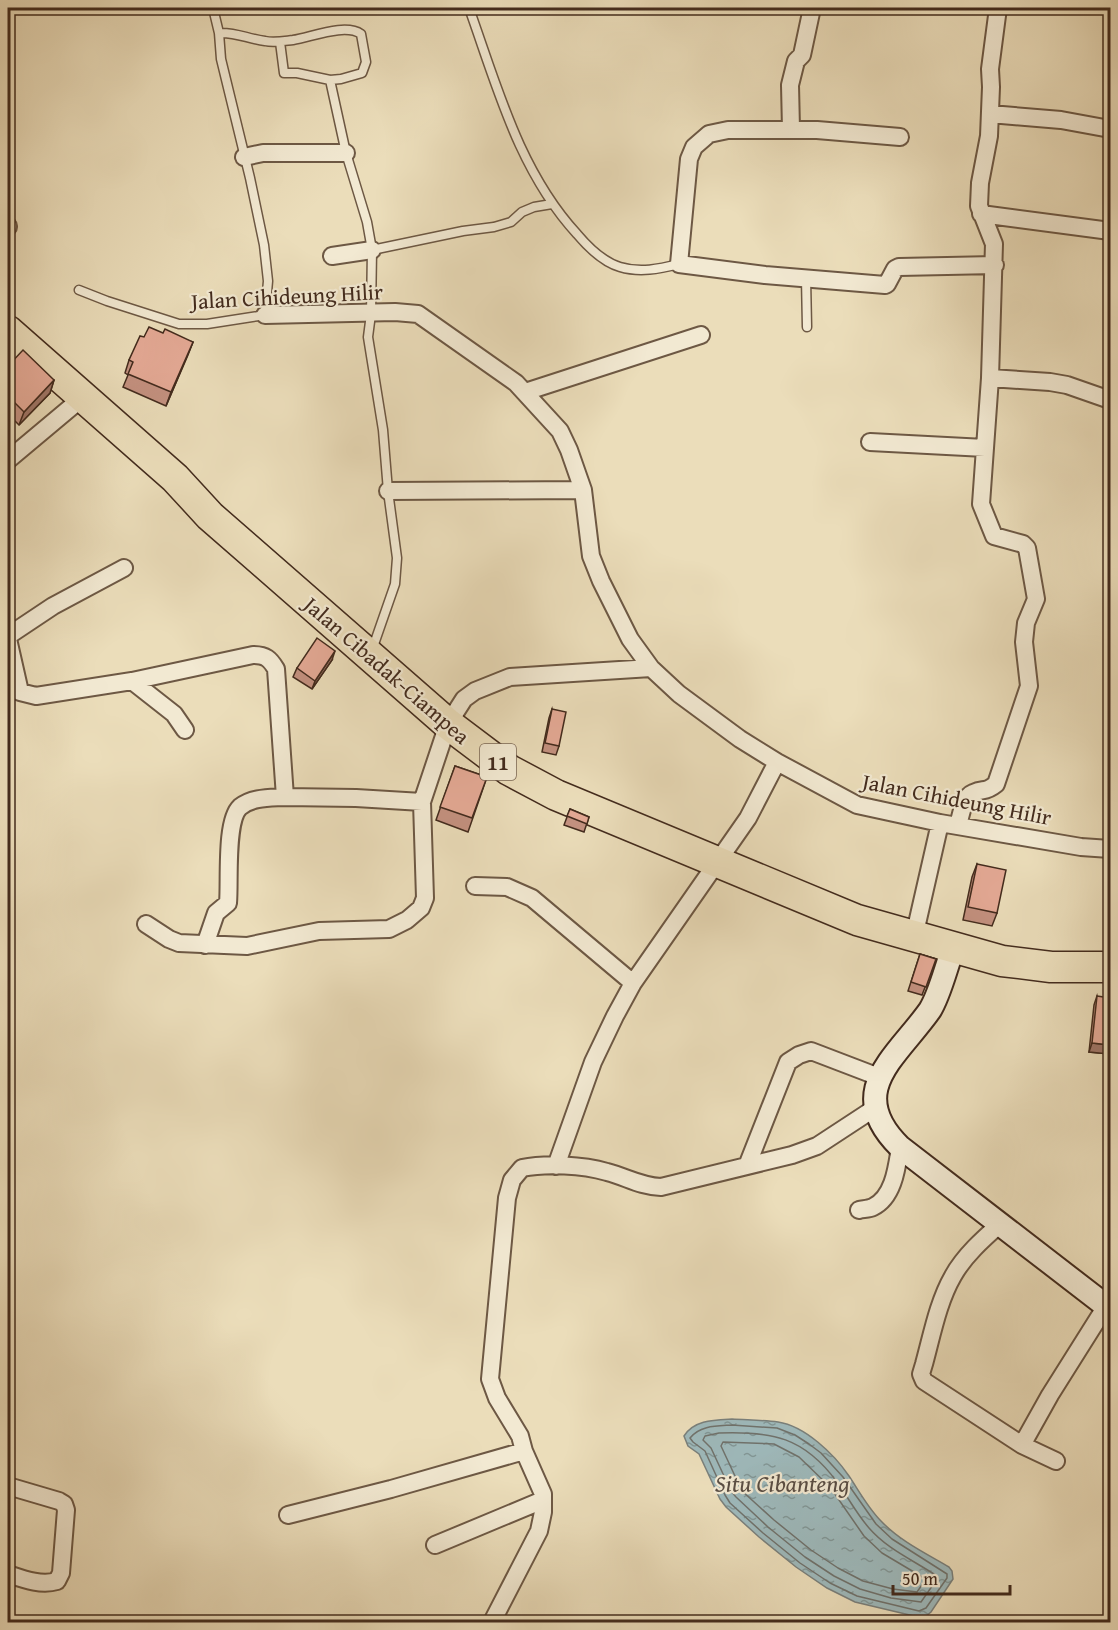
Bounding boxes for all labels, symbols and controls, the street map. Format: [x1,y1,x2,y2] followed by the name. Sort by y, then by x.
[187,275,384,317] street label: Jalan Cihideung Hilir
[295,587,478,752] street label: Jalan Cibadak-Ciampea
[480,744,516,780] road number: 11
[857,764,1054,833] street label: Jalan Cihideung Hilir
[715,1466,849,1501] water label: Situ Cibanteng
[893,1558,1010,1596] scale bar
[902,1565,938,1592] text: 50 m

